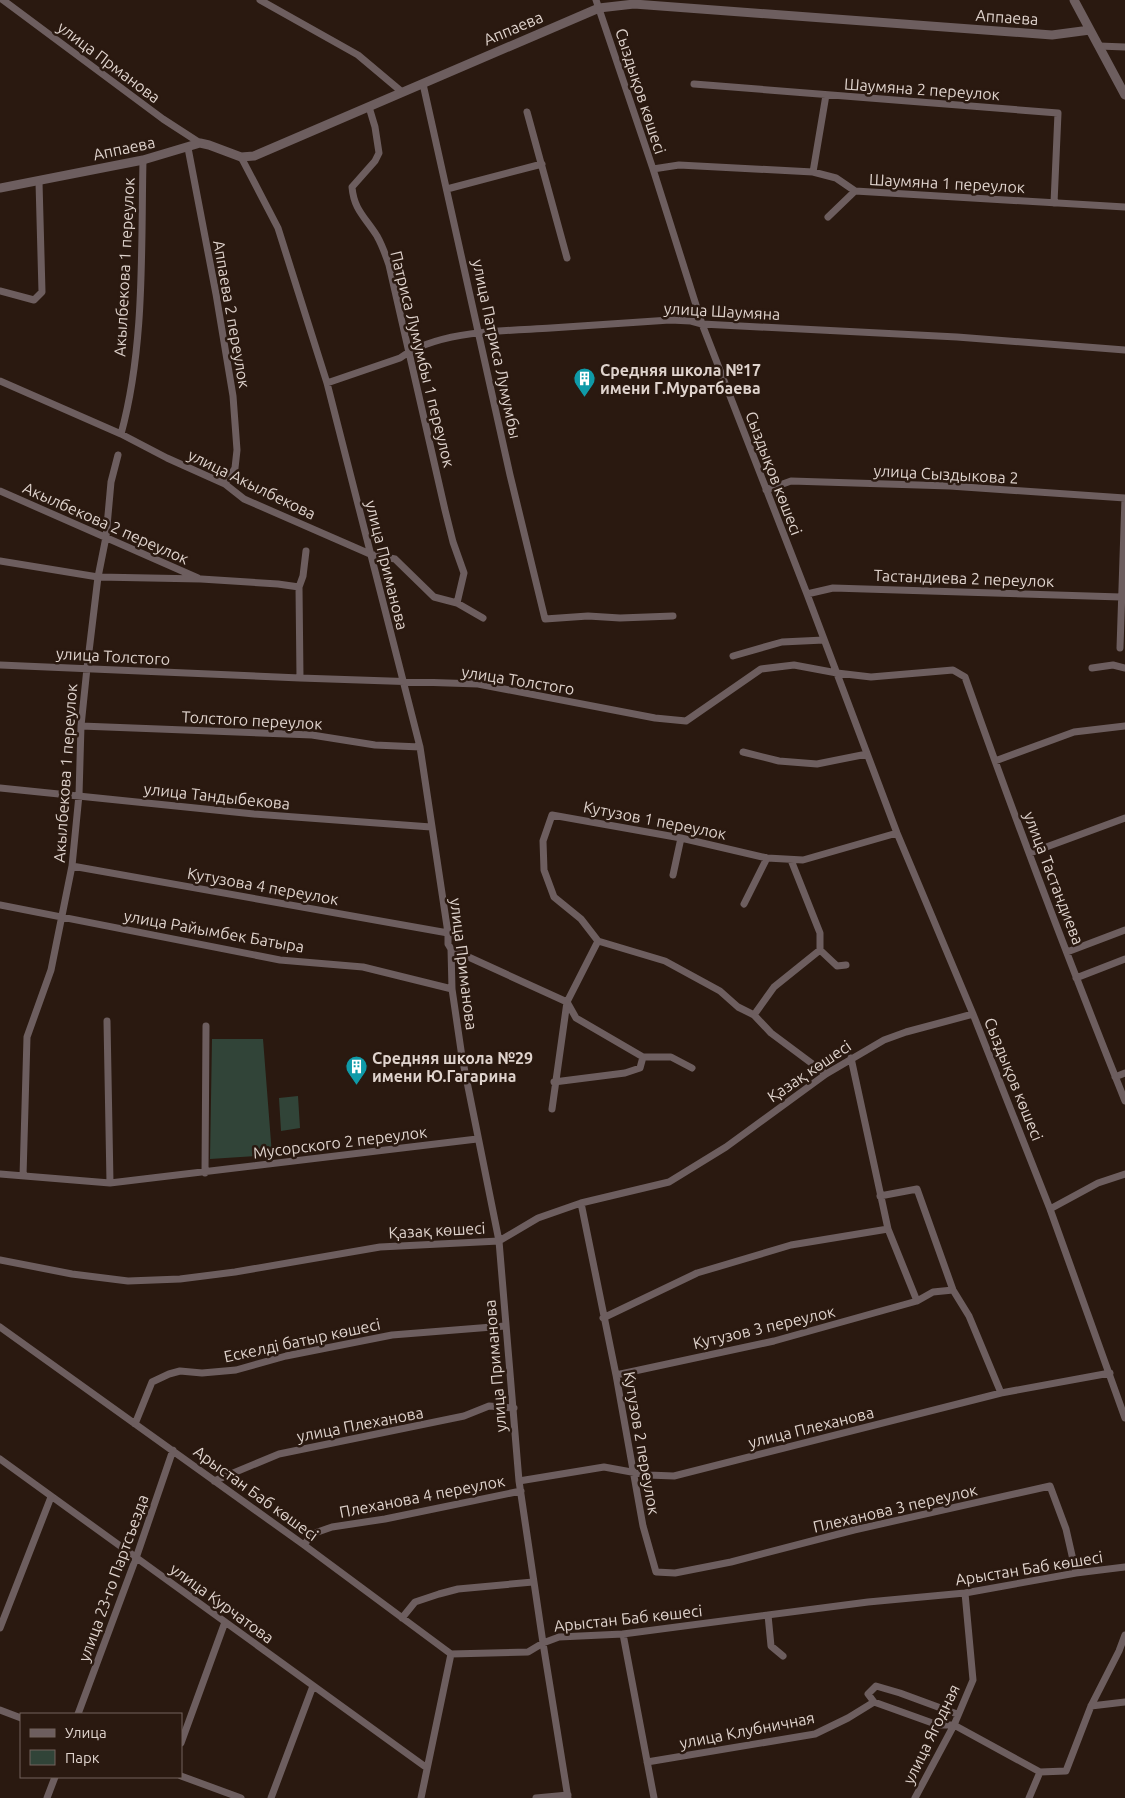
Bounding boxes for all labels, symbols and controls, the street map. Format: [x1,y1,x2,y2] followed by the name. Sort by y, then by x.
[975,6,1039,28] street label: Аппаева
[481,7,545,49] street label: Аппаева
[54,18,164,106] street label: улица Прманова
[612,26,670,156] street label: Сыздықов көшесі
[843,75,1001,103] street label: Шаумяна 2 переулок
[91,133,157,163] street label: Аппаева
[869,170,1025,196] street label: Шаумяна 1 переулок
[110,177,138,357] street label: Акылбекова 1 переулок
[210,239,254,389] street label: Аппаева 2 переулок
[387,249,459,469] street label: Патриса Лумумбы 1 переулок
[469,258,525,440] street label: улица Патриса Лумумбы
[663,299,781,323] street label: улица Шаумяна
[600,361,761,397] place label: Средняя школа №17 имени Г.Муратбаева
[572,367,596,398] building icon: Средняя школа №17 имени Г.Муратбаева
[742,409,806,537] street label: Сыздықов көшесі
[185,445,319,523] street label: улица Акылбекова
[873,461,1019,487] street label: улица Сыздыкова 2
[20,478,192,568] street label: Акылбекова 2 переулок
[362,498,412,632] street label: улица Приманова
[873,566,1055,590] street label: Тастандиева 2 переулок
[55,644,171,668] street label: улица Толстого
[460,662,576,698] street label: улица Толстого
[50,683,80,863] street label: Акылбекова 1 переулок
[181,707,323,733] street label: Толстого переулок
[143,779,291,813] street label: улица Тандыбекова
[582,797,728,843] street label: Кутузов 1 переулок
[1020,809,1088,947] street label: улица Тастандиева
[186,864,340,908] street label: Кутузова 4 переулок
[447,897,481,1031] street label: улица Приманова
[122,906,306,956] street label: улица Райымбек Батыра
[981,1015,1047,1143] street label: Сыздықов көшесі
[764,1036,854,1106] street label: Қазақ көшесі
[372,1049,533,1085] place label: Средняя школа №29 имени Ю.Гагарина
[344,1055,368,1086] building icon: Средняя школа №29 имени Ю.Гагарина
[252,1122,428,1162] street label: Мусорского 2 переулок
[388,1218,486,1242] street label: Қазақ көшесі
[480,1299,510,1433] street label: улица Приманова
[691,1302,837,1352] street label: Кутузов 3 переулок
[222,1315,382,1365] street label: Ескелді батыр көшесі
[621,1370,663,1516] street label: Кутузов 2 переулок
[295,1403,425,1445] street label: улица Плеханова
[746,1403,876,1451] street label: улица Плеханова
[190,1442,322,1544] street label: Арыстан Баб көшесі
[338,1471,506,1521] street label: Плеханова 4 переулок
[811,1480,979,1536] street label: Плеханова 3 переулок
[74,1492,152,1664] street label: улица 23-го Партсъезда
[954,1547,1104,1589] street label: Арыстан Баб көшесі
[167,1559,277,1647] street label: улица Курчатова
[553,1601,703,1635] street label: Арыстан Баб көшесі
[899,1681,963,1787] street label: улица Ягодная
[678,1708,816,1752] street label: улица Клубничная
[20,1713,182,1778] legend
[65,1724,107,1741] text: Улица
[65,1749,100,1766] text: Парк

